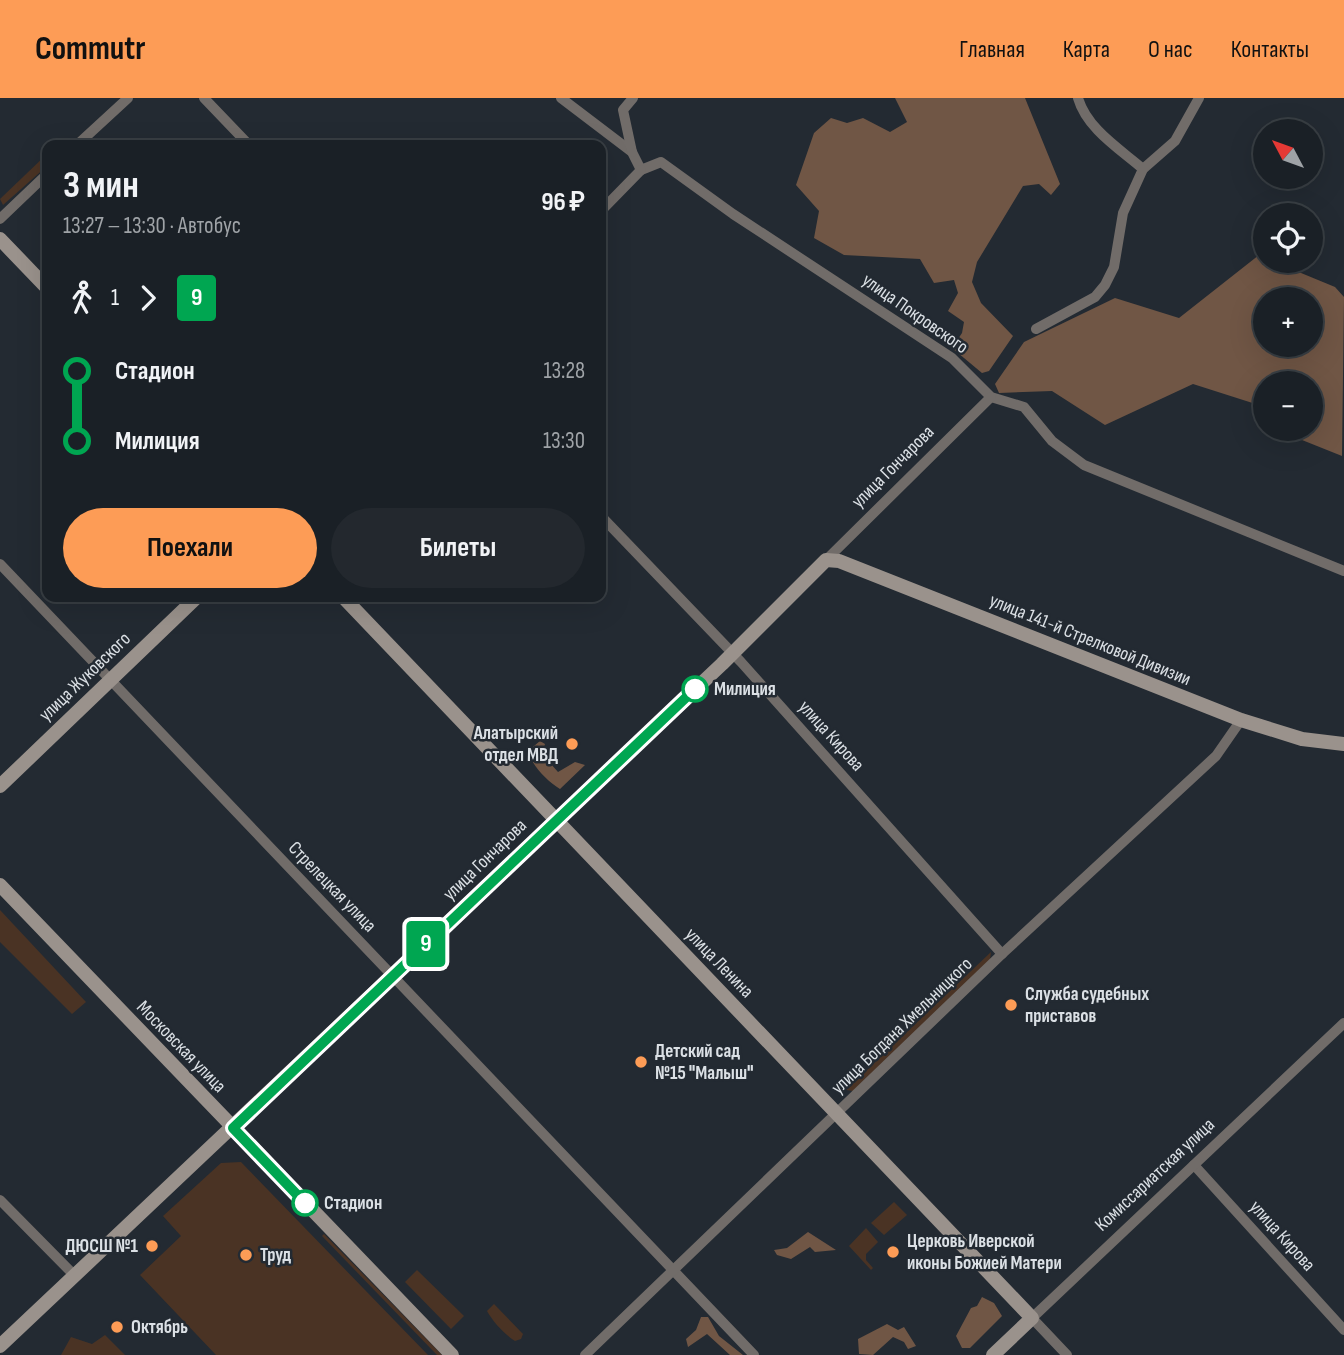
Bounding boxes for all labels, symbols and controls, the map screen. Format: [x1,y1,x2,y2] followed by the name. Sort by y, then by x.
[35,29,145,69] text: Commutr
[959,35,1025,64] text: Главная
[1063,35,1110,64] text: Карта
[1148,35,1193,64] text: О нас
[1231,35,1309,64] text: Контакты
[1253,119,1323,189] north arrow
[1253,119,1323,441] map controls
[63,163,139,208] text: 3 мин
[541,187,585,218] text: 96 ₽
[1253,203,1323,273] button: locate
[63,212,241,240] text: 13:27 – 13:30 · Автобус
[858,269,972,359] street label: улица Покровского
[63,279,101,317] icon: walk
[129,279,167,317] icon: forward
[191,283,202,312] text: 9
[111,284,119,312] text: 1
[1253,287,1323,357] button: +
[115,356,195,387] text: Стадион
[543,357,585,385] text: 13:28
[1253,371,1323,441] button: −
[847,421,939,513] street label: улица Гончарова
[115,426,200,457] text: Милиция
[543,427,585,455] text: 13:30
[63,508,317,588] button: Поехали
[331,508,585,588] button: Билеты
[986,589,1194,691] street label: улица 141-й Стрелковой Дивизии
[34,628,136,726] street label: улица Жуковского
[682,676,708,702] marker: Милиция
[714,678,776,701] place label: Милиция
[793,696,869,776] street label: улица Кирова
[473,722,558,767] place label: Алатырский отдел МВД
[564,736,580,752] marker: Алатырский отдел МВД
[438,814,532,906] street label: улица Гончарова
[283,837,381,937] street label: Стрелецкая улица
[403,921,449,967] line badge: 9
[680,923,758,1003] street label: улица Ленина
[420,929,432,958] text: 9
[827,953,977,1099] street label: улица Богдана Хмельницкого
[1025,983,1149,1028] place label: Служба судебных приставов
[131,996,231,1098] street label: Московская улица
[1003,997,1019,1013] marker: Служба судебных приставов
[655,1040,754,1085] place label: Детский сад №15 "Малыш"
[633,1054,649,1070] marker: Детский сад №15 "Малыш"
[1090,1114,1220,1236] street label: Комиссариатская улица
[292,1190,318,1216] marker: Стадион
[324,1192,382,1215] place label: Стадион
[1244,1196,1320,1276] street label: улица Кирова
[907,1230,1062,1275] place label: Церковь Иверской иконы Божией Матери
[66,1235,139,1258] place label: ДЮСШ №1
[144,1238,160,1254] marker: ДЮСШ №1
[260,1244,291,1267] place label: Труд
[885,1244,901,1260] marker: Церковь Иверской иконы Божией Матери
[238,1247,254,1263] marker: Труд
[131,1316,188,1339] place label: Октябрь
[109,1319,125,1335] marker: Октябрь

